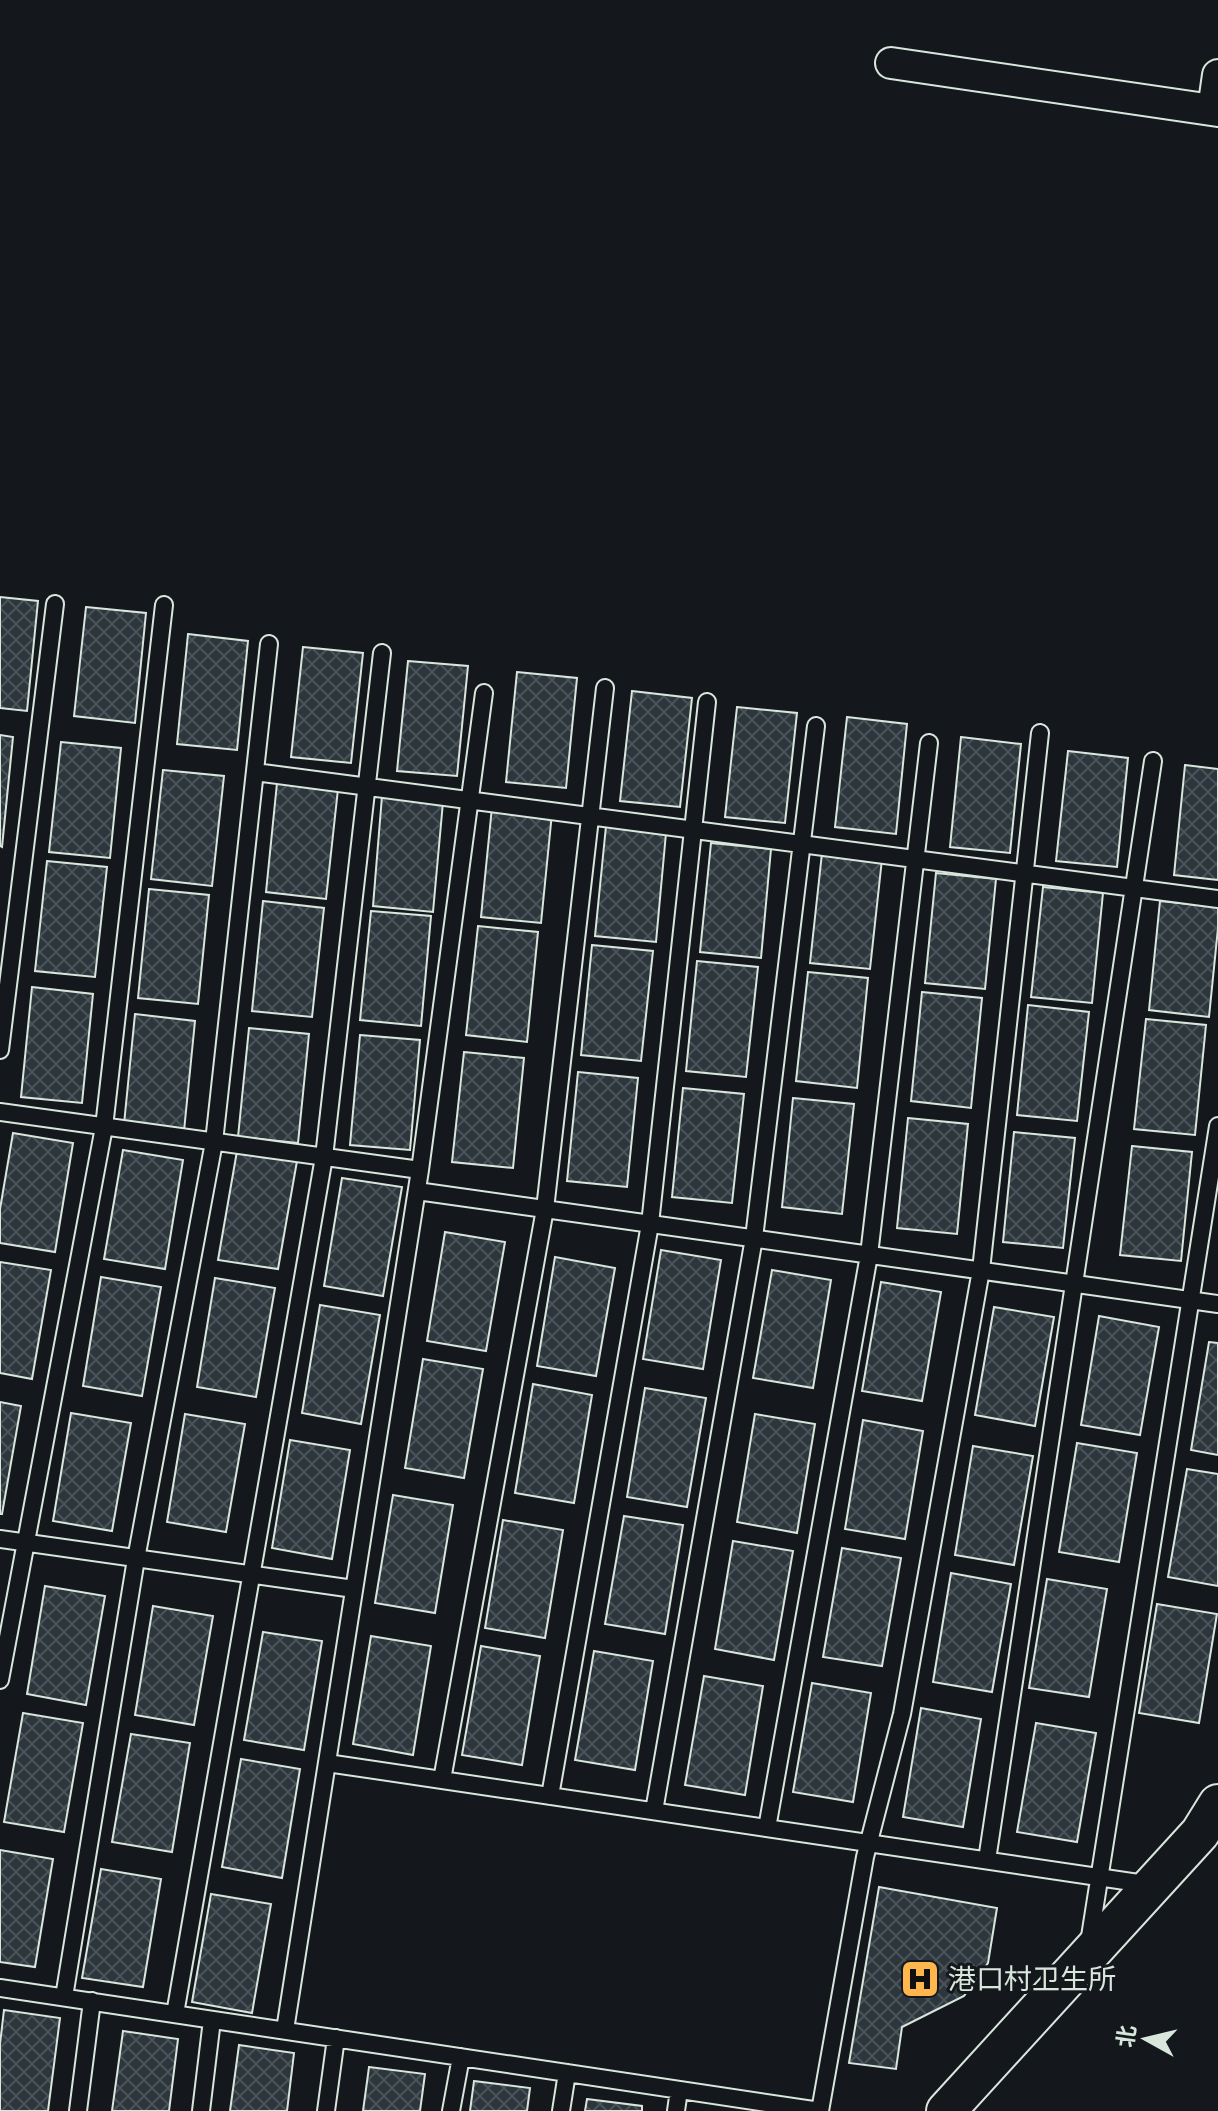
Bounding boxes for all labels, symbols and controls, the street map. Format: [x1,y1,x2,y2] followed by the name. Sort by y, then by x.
[899,1958,941,2000] hospital icon: 港口村卫生所
[948,1959,1116,1996] place label: 港口村卫生所
[1106,1999,1186,2079] north arrow
[1109,2023,1142,2049] text: 北

